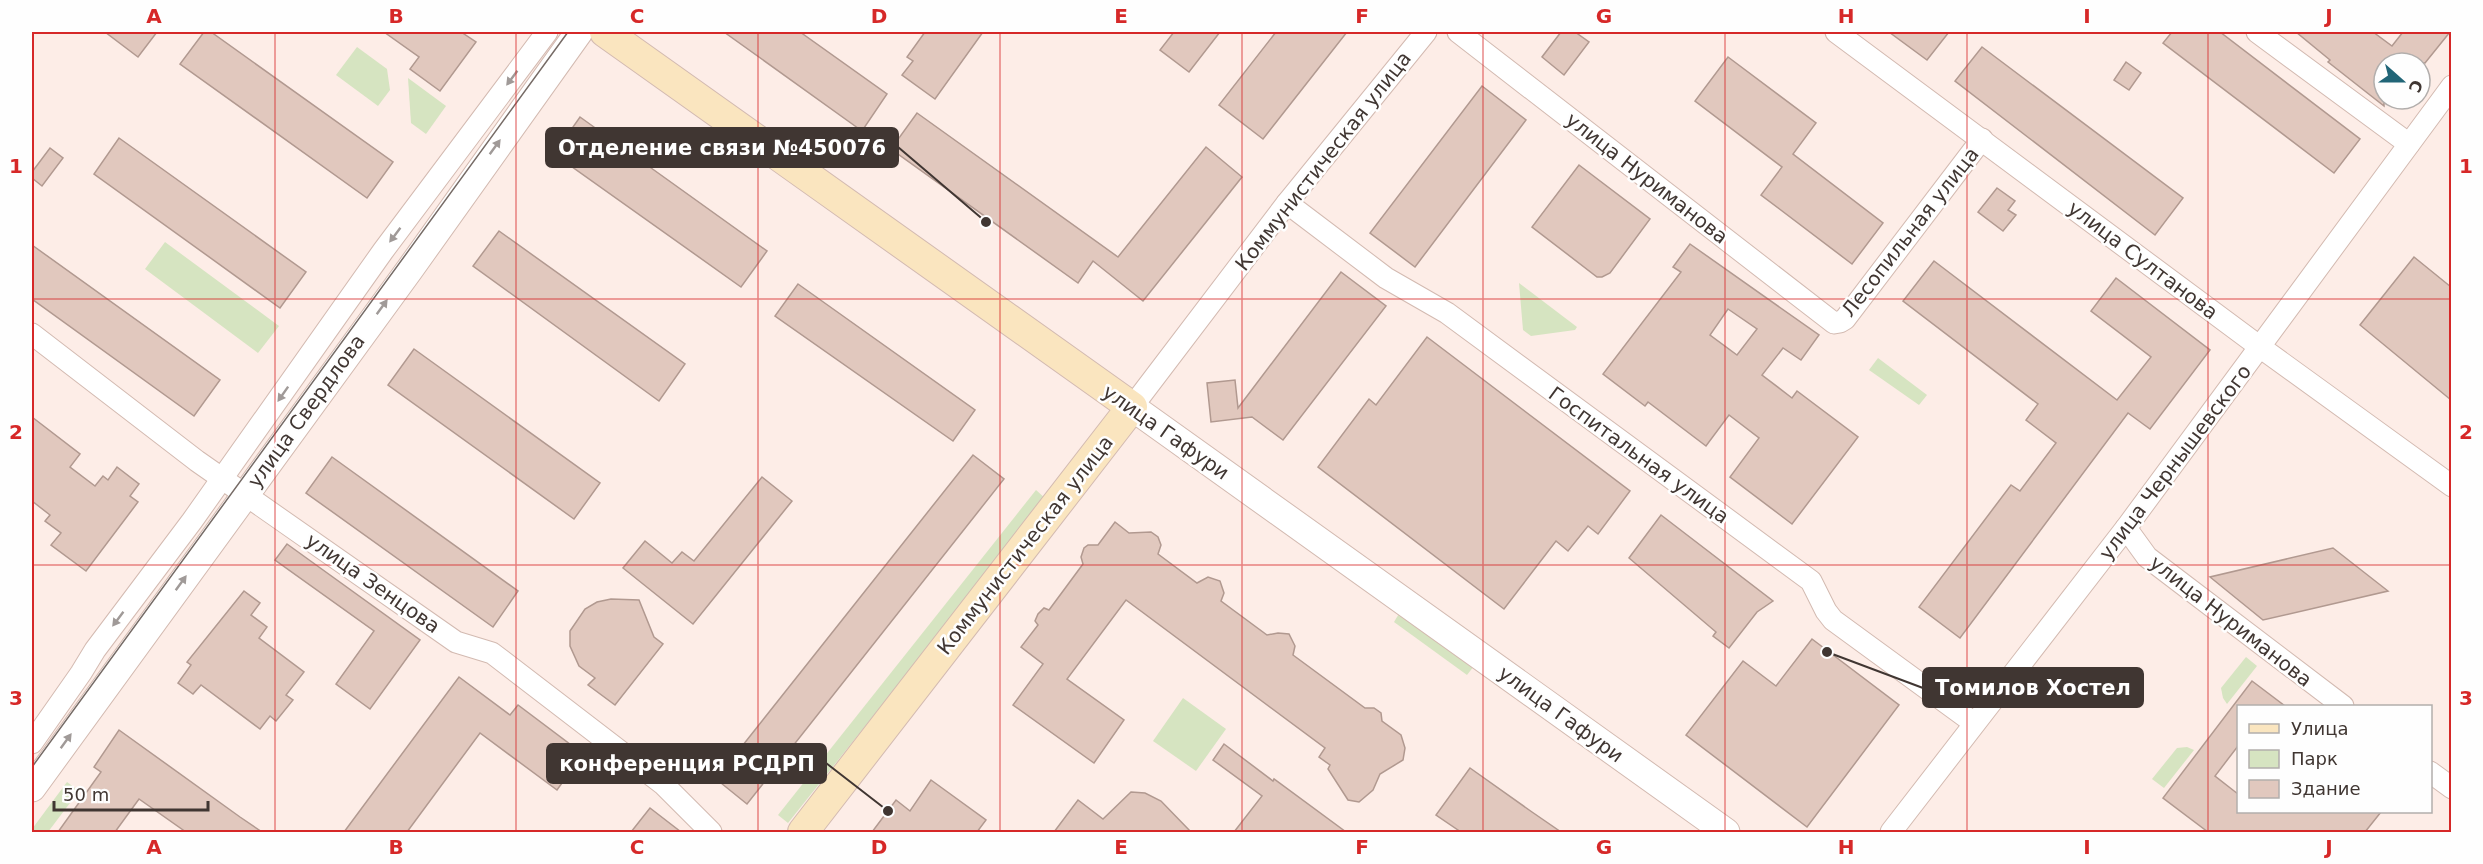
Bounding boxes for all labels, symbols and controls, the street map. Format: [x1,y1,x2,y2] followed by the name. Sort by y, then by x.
[146,4,162,28] text: A
[388,4,404,28] text: B
[630,4,644,28] text: C
[871,4,887,28] text: D
[1114,4,1128,28] text: E
[1355,4,1369,28] text: F
[1596,4,1612,28] text: G
[1838,4,1854,28] text: H
[2083,4,2091,28] text: I
[2323,4,2333,28] text: J
[1230,47,1416,275] street label: Коммунистическая улица
[2372,51,2432,111] north arrow
[506,70,518,86] one-way arrow
[2405,77,2427,95] text: С
[1561,107,1733,249] street label: улица Нуриманова
[546,128,898,167] callout: Отделение связи №450076
[558,136,886,160] text: Отделение связи №450076
[488,140,500,155] one-way arrow
[1836,142,1984,322] street label: Лесопильная улица
[9,154,23,178] text: 1
[2459,154,2473,178] text: 1
[2063,196,2223,324] street label: улица Султанова
[390,227,402,242] one-way arrow
[376,299,388,314] one-way arrow
[242,330,370,492] street label: улица Свердлова
[2094,360,2256,564] street label: улица Чернышевского
[1098,379,1234,485] street label: улица Гафури
[1544,381,1734,529] street label: Госпитальная улица
[277,385,289,401] one-way arrow
[9,420,23,444] text: 2
[2459,420,2473,444] text: 2
[932,431,1118,659] street label: Коммунистическая улица
[301,528,445,638] street label: улица Зенцова
[2145,550,2317,692] street label: улица Нуриманова
[174,576,186,591] one-way arrow
[113,612,125,627] one-way arrow
[1494,661,1628,767] street label: улица Гафури
[1923,668,2143,707] callout: Томилов Хостел
[1935,676,2131,700] text: Томилов Хостел
[9,686,23,710] text: 3
[2459,686,2473,710] text: 3
[2237,705,2432,813] legend
[2291,718,2348,739] text: Улица
[60,733,72,749] one-way arrow
[547,744,826,783] callout: конференция РСДРП
[2291,748,2338,769] text: Парк
[559,752,815,776] text: конференция РСДРП
[54,774,208,812] scale bar
[2291,778,2361,799] text: Здание
[63,784,109,805] text: 50 m
[146,835,162,859] text: A
[388,835,404,859] text: B
[630,835,644,859] text: C
[871,835,887,859] text: D
[1114,835,1128,859] text: E
[1355,835,1369,859] text: F
[1596,835,1612,859] text: G
[1838,835,1854,859] text: H
[2083,835,2091,859] text: I
[2323,835,2333,859] text: J

